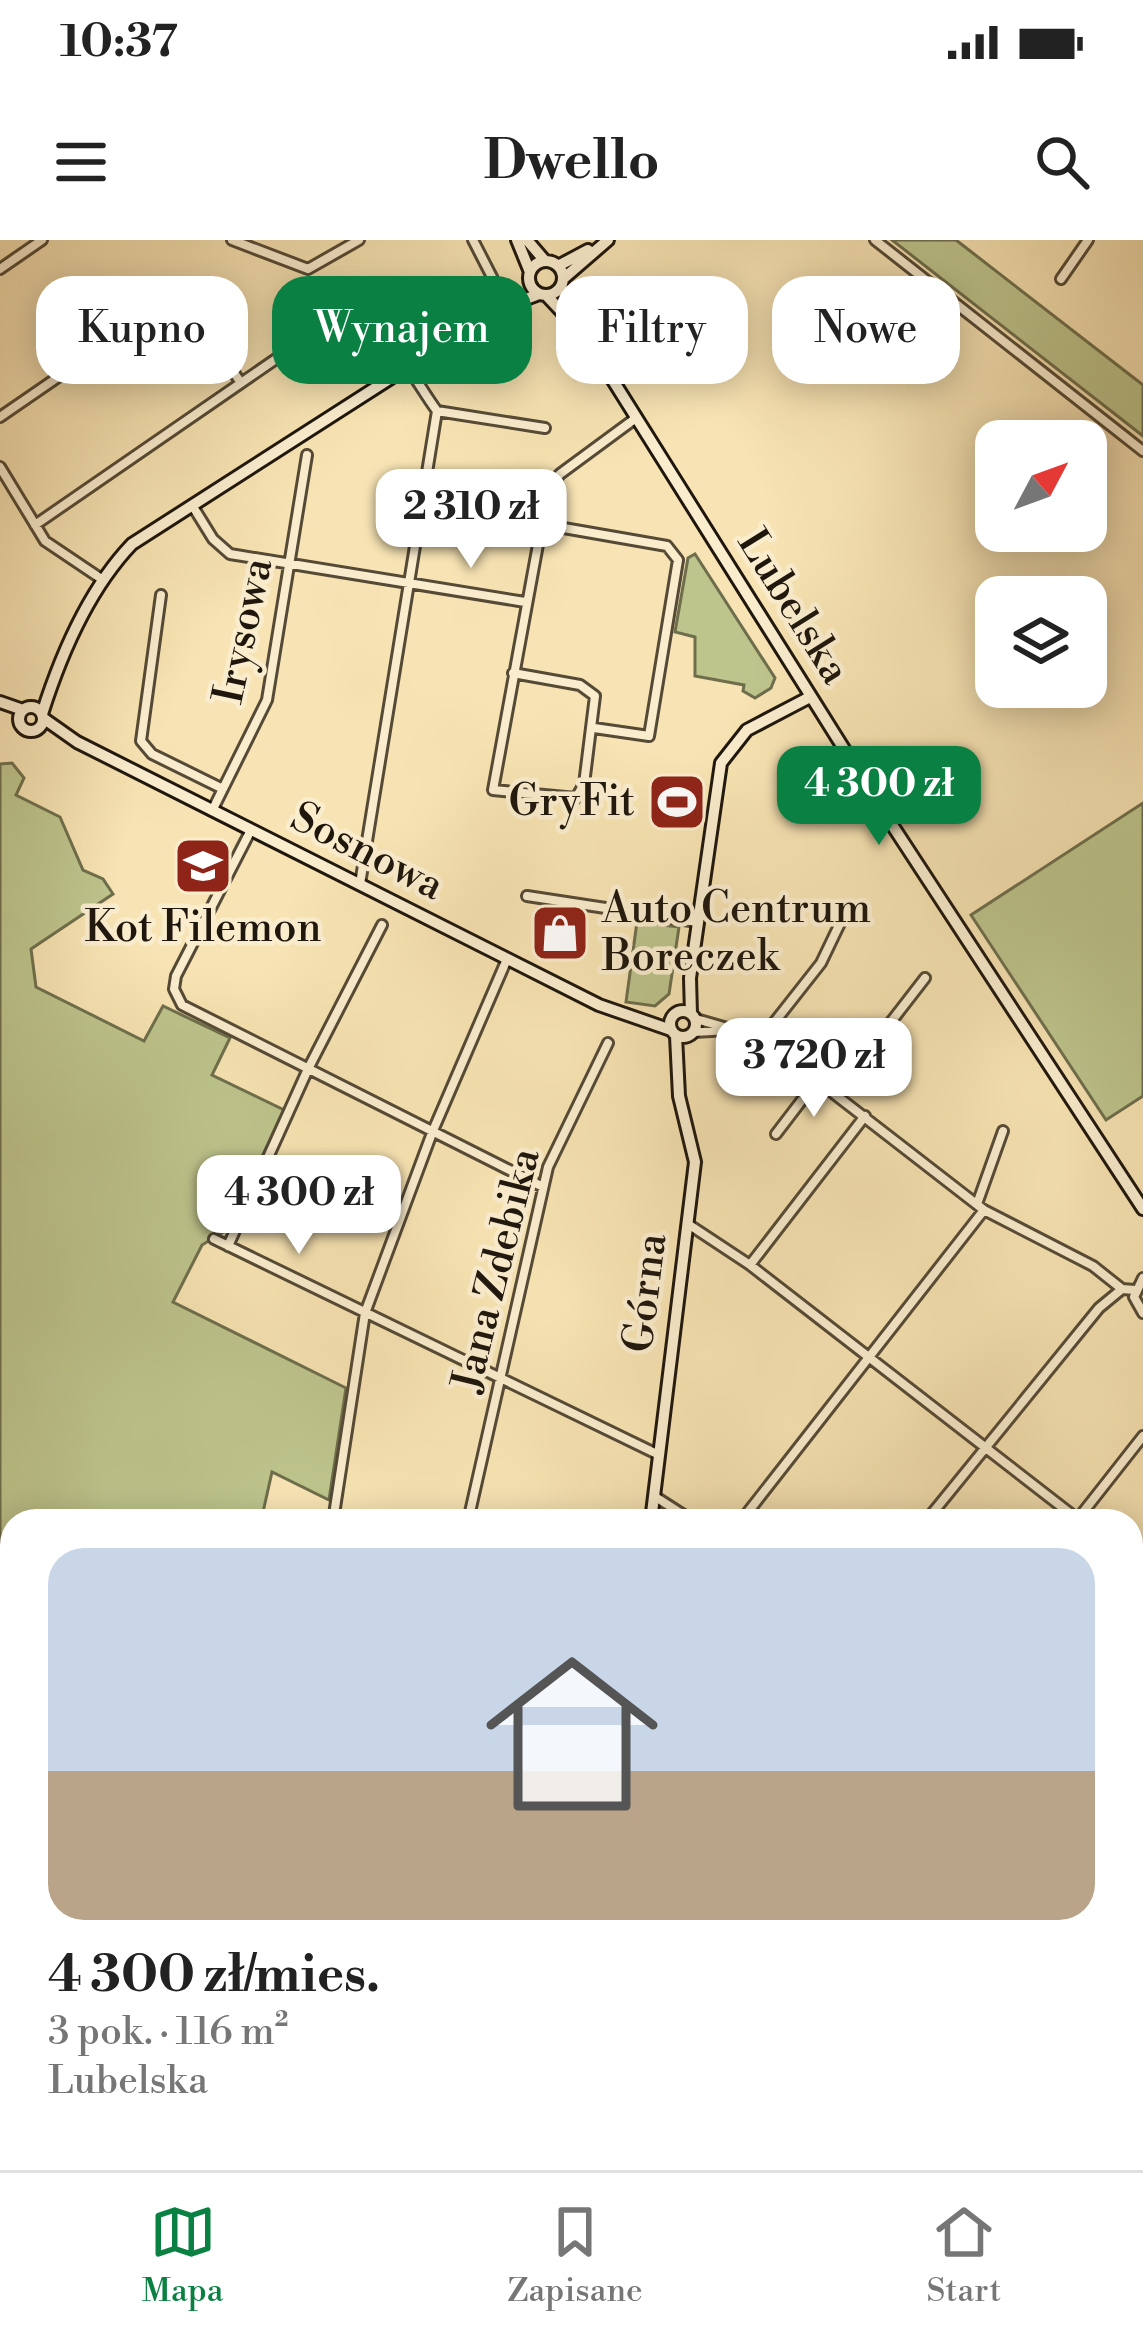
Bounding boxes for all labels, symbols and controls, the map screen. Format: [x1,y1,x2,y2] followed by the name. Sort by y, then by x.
[60,14,178,71] text: 10:37
[483,128,660,196] text: Dwello
[48,129,114,195] icon: menu
[1029,129,1095,195] icon: search
[36,276,248,384] chip: Kupno
[272,276,532,384] chip: Wynajem
[556,276,748,384] chip: Filtry
[772,276,960,384] chip: Nowe
[975,420,1107,552] north arrow
[975,420,1107,708] map controls
[347,469,595,571] pin: 2 310 zł
[403,483,539,532] text: 2 310 zł
[725,520,862,695] street label: Lubelska
[203,553,286,709] street label: Irysowa
[975,576,1107,708] button: layers
[755,746,1003,848] pin: 4 300 zł
[804,760,954,809] text: 4 300 zł
[646,771,708,833] sports icon: GryFit
[509,776,635,830] place label: GryFit
[282,791,453,913] street label: Sosnowa
[172,835,234,897] school or university icon: Kot Filemon
[601,883,871,984] place label: Auto Centrum Boreczek
[84,902,322,955] place label: Kot Filemon
[529,902,591,964] shop icon: Auto Centrum Boreczek
[690,1018,938,1120] pin: 3 720 zł
[743,1032,885,1081] text: 3 720 zł
[441,1142,553,1399] street label: Jana Zdebika
[175,1155,423,1257] pin: 4 300 zł
[224,1169,374,1218] text: 4 300 zł
[612,1230,680,1356] street label: Górna
[464,1626,680,1842] icon: home
[48,1944,380,2008] text: 4 300 zł/mies.
[48,2008,288,2057] text: 3 pok. · 116 m²
[48,2057,208,2106] text: Lubelska
[142,2199,223,2312] tab: Mapa
[507,2199,643,2312] tab: Zapisane
[926,2199,1001,2312] tab: Start

